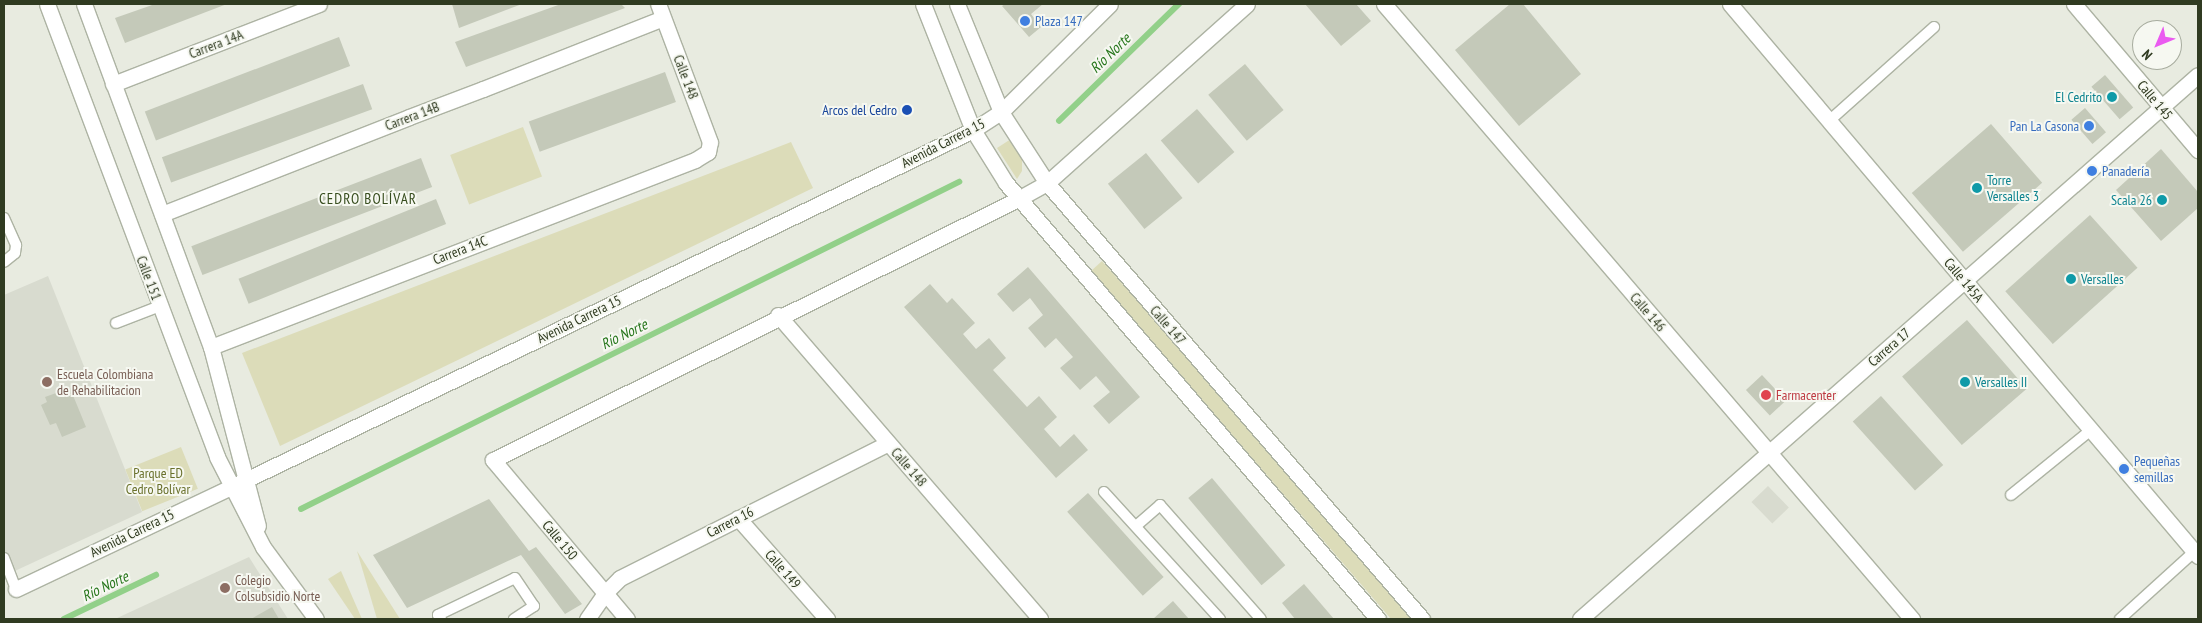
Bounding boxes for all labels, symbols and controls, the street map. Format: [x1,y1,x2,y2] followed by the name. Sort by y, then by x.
[1035,13,1083,29] place label: Plaza 147
[1019,15,1031,27] marker: Plaza 147
[2132,20,2182,70] north arrow
[186,26,246,62] street label: Carrera 14A
[1086,29,1134,77] water label: Río Norte
[2138,46,2156,64] text: N
[670,53,702,101] street label: Calle 148
[2134,77,2176,123] street label: Calle 145
[2055,89,2102,105] place label: El Cedrito
[2106,91,2118,103] marker: El Cedrito
[382,98,442,134] street label: Carrera 14B
[822,102,897,118] place label: Arcos del Cedro
[901,104,913,116] marker: Arcos del Cedro
[898,115,988,171] street label: Avenida Carrera 15
[2010,118,2079,134] place label: Pan La Casona
[2083,120,2095,132] marker: Pan La Casona
[2102,163,2150,179] place label: Panadería
[2086,165,2098,177] marker: Panadería
[1987,172,2039,204] place label: Torre Versalles 3
[1971,182,1983,194] marker: Torre Versalles 3
[317,190,419,208] district label: CEDRO BOLÍVAR
[2111,192,2152,208] place label: Scala 26
[2156,194,2168,206] marker: Scala 26
[431,232,489,268] street label: Carrera 14C
[133,254,165,302] street label: Calle 151
[1941,254,1987,306] street label: Calle 145A
[2081,271,2124,287] place label: Versalles
[2065,273,2077,285] marker: Versalles
[1627,289,1669,335] street label: Calle 146
[534,291,624,347] street label: Avenida Carrera 15
[1147,302,1189,348] street label: Calle 147
[598,315,650,353] water label: Río Norte
[1865,324,1913,370] street label: Carrera 17
[57,366,153,398] place label: Escuela Colombiana de Rehabilitacion
[1975,374,2027,390] place label: Versalles II
[41,376,53,388] marker: Escuela Colombiana de Rehabilitacion
[1959,376,1971,388] marker: Versalles II
[1776,387,1836,403] place label: Farmacenter
[1760,389,1772,401] marker: Farmacenter
[888,444,930,490] street label: Calle 148
[2134,453,2180,486] place label: Pequeñas semillas
[2118,463,2130,475] marker: Pequeñas semillas
[126,465,190,498] park label: Parque ED Cedro Bolívar
[704,503,756,541] street label: Carrera 16
[87,505,177,561] street label: Avenida Carrera 15
[539,517,581,563] street label: Calle 150
[762,546,804,592] street label: Calle 149
[79,567,131,605] water label: Río Norte
[235,572,320,604] place label: Colegio Colsubsidio Norte
[219,582,231,594] marker: Colegio Colsubsidio Norte

